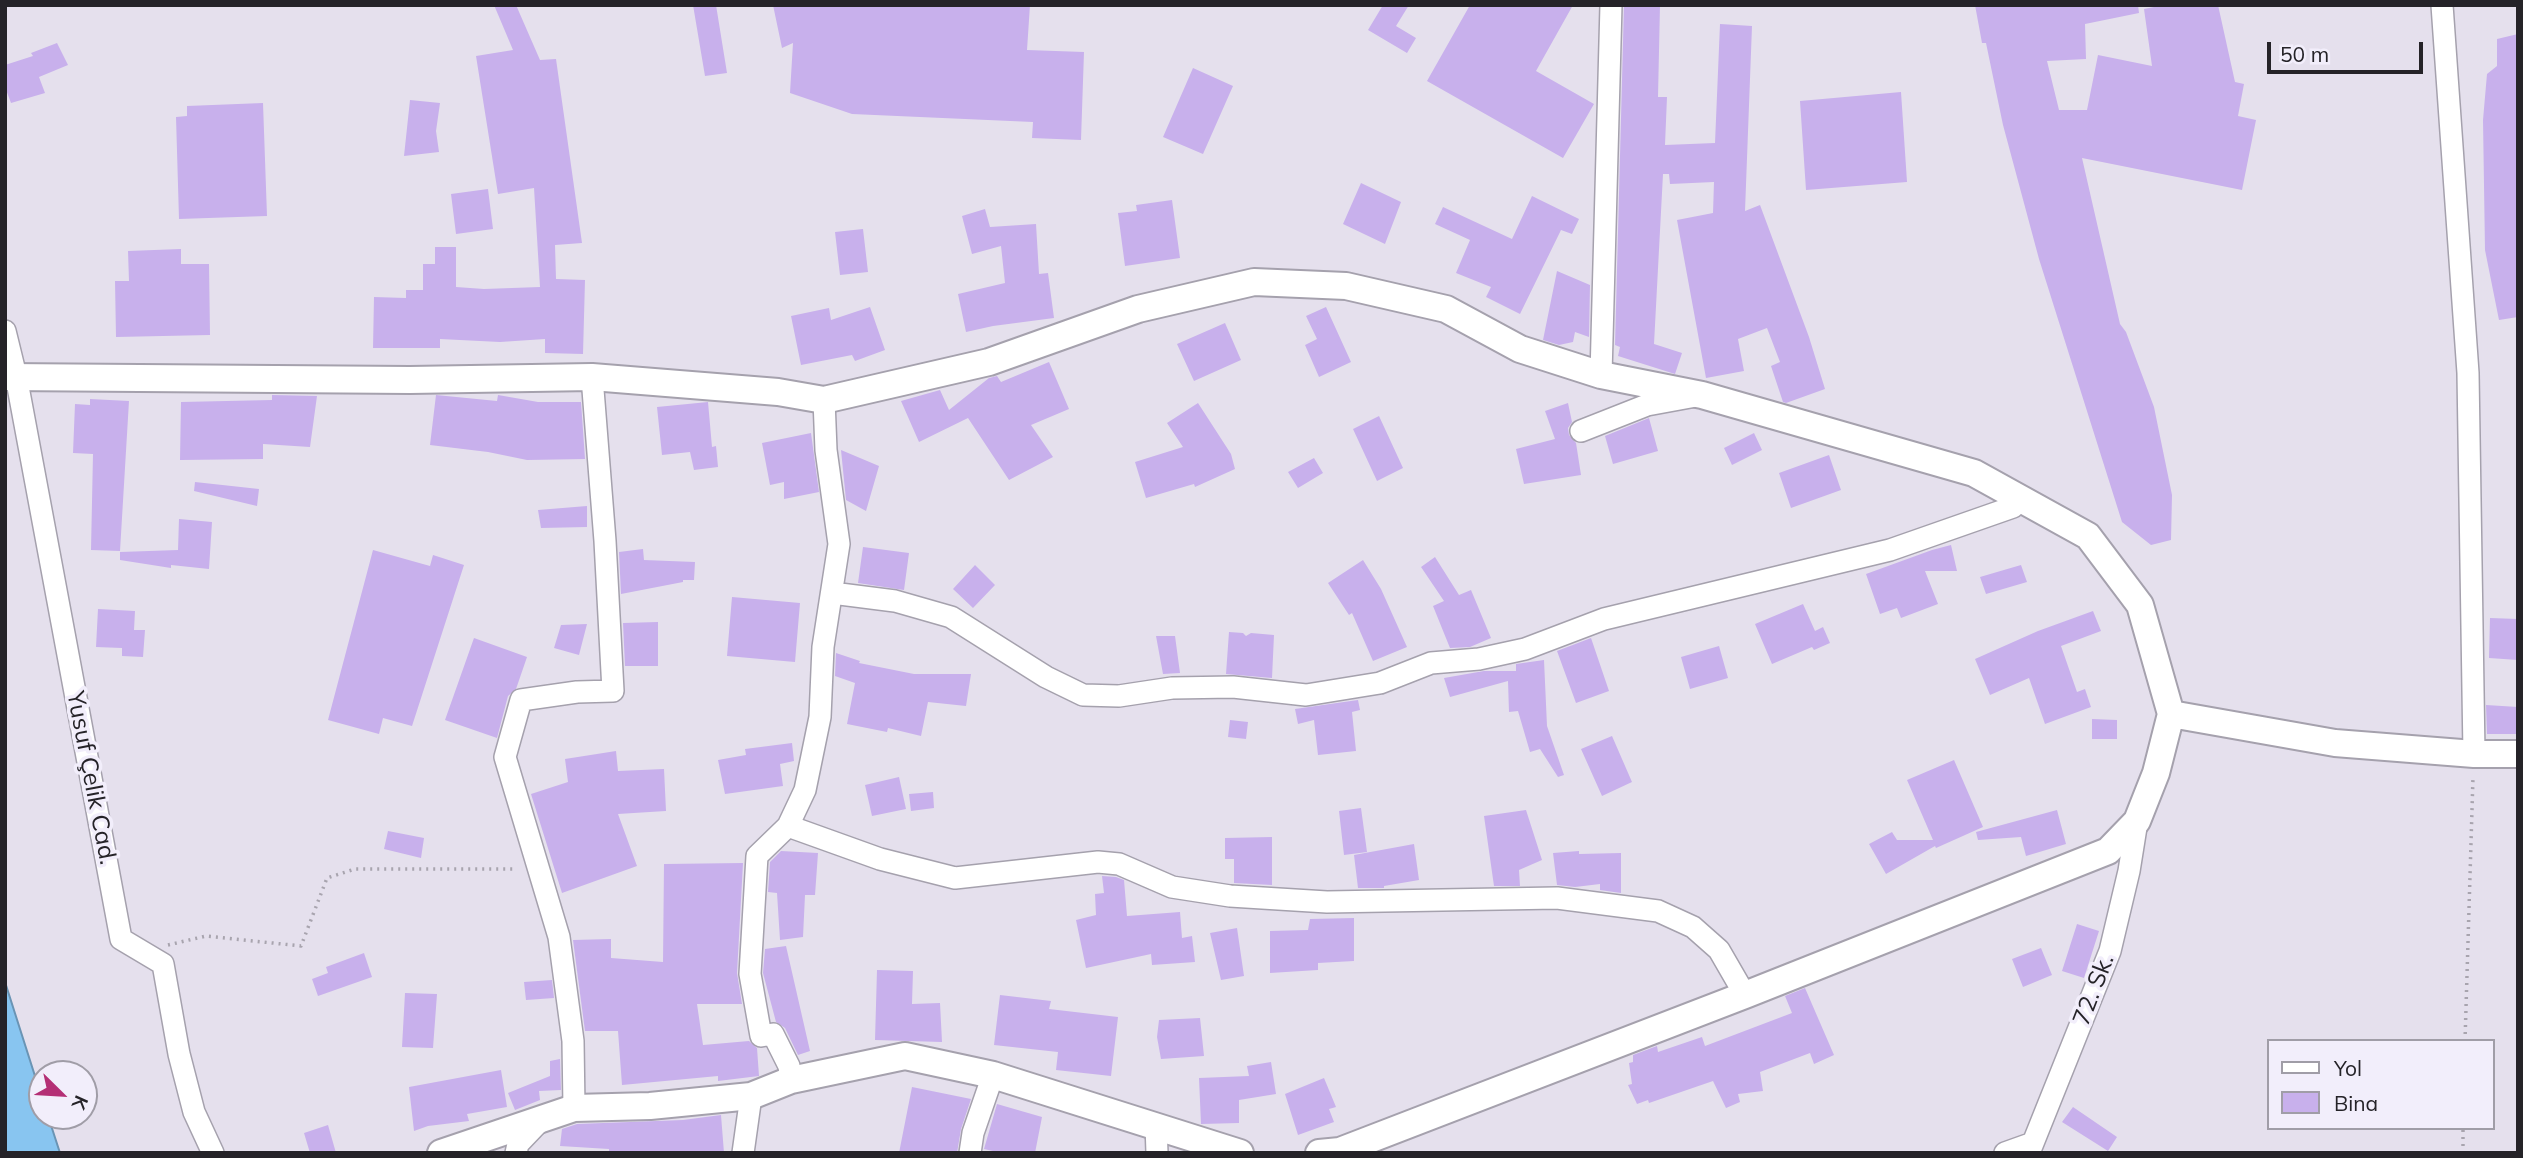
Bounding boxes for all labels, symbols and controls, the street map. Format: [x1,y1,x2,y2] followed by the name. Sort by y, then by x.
[2271,28,2427,72] scale bar
[2280,41,2329,67] text: 50 m
[60,689,122,867] street label: Yusuf Çelik Cad.
[2067,950,2121,1030] street label: 72. Sk.
[2268,1039,2495,1130] legend
[2334,1055,2362,1081] text: Yol
[28,1060,98,1130] north arrow
[2334,1090,2378,1116] text: Bina
[67,1092,94,1113] text: K

